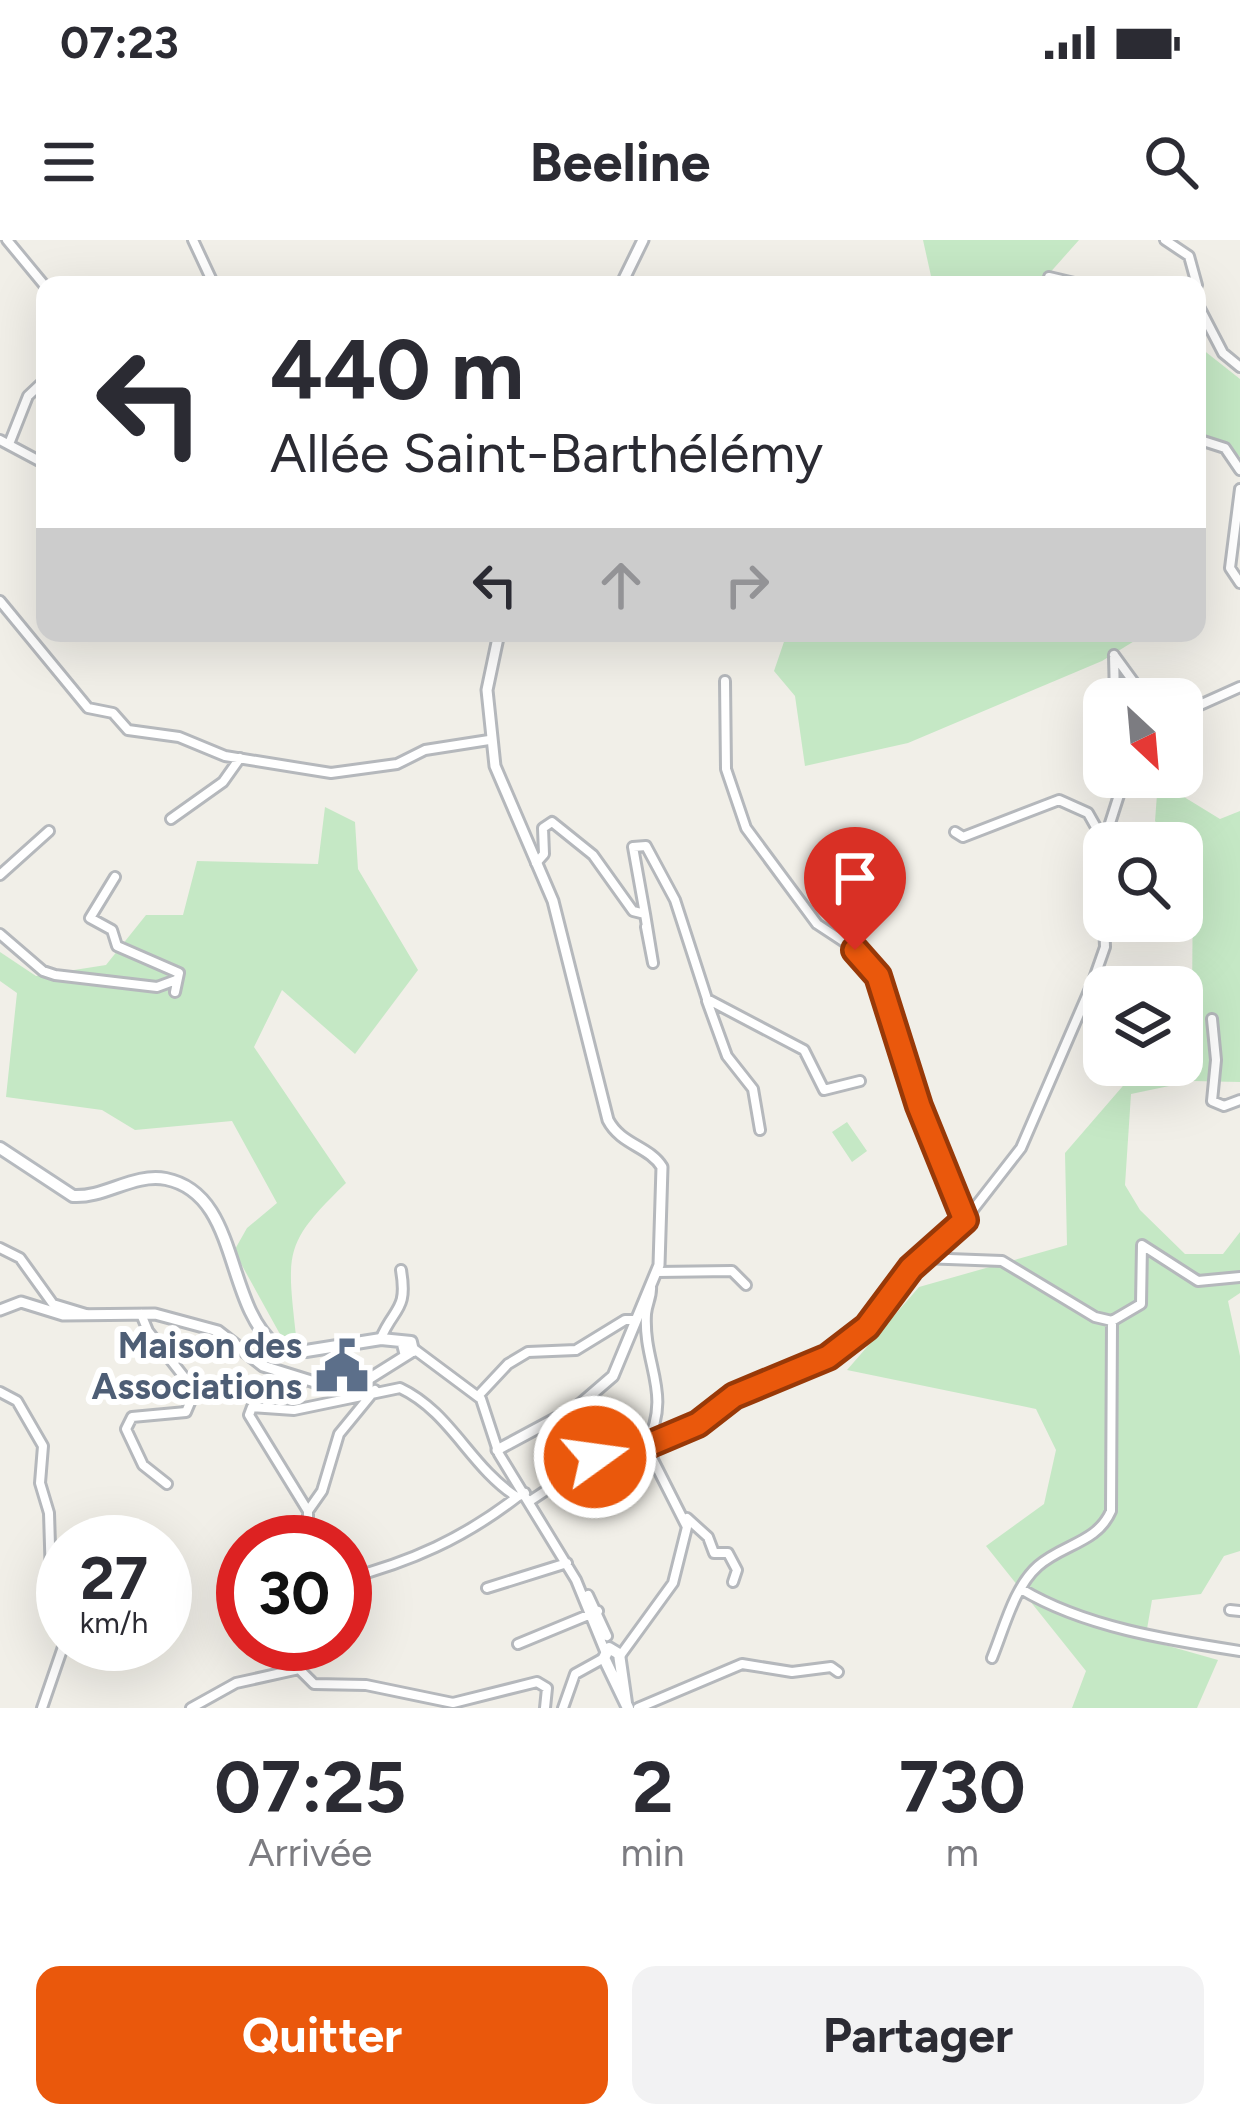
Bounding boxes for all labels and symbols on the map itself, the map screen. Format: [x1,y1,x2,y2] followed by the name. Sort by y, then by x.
[1083,678,1203,798] north arrow
[804,827,906,950] pin
[92,1324,302,1408] place label: Maison des Associations
[313,1337,371,1395] public building icon: Maison des Associations
[532,1394,658,1520] position arrow
[216,1515,372,1671] speed limit sign: 30

